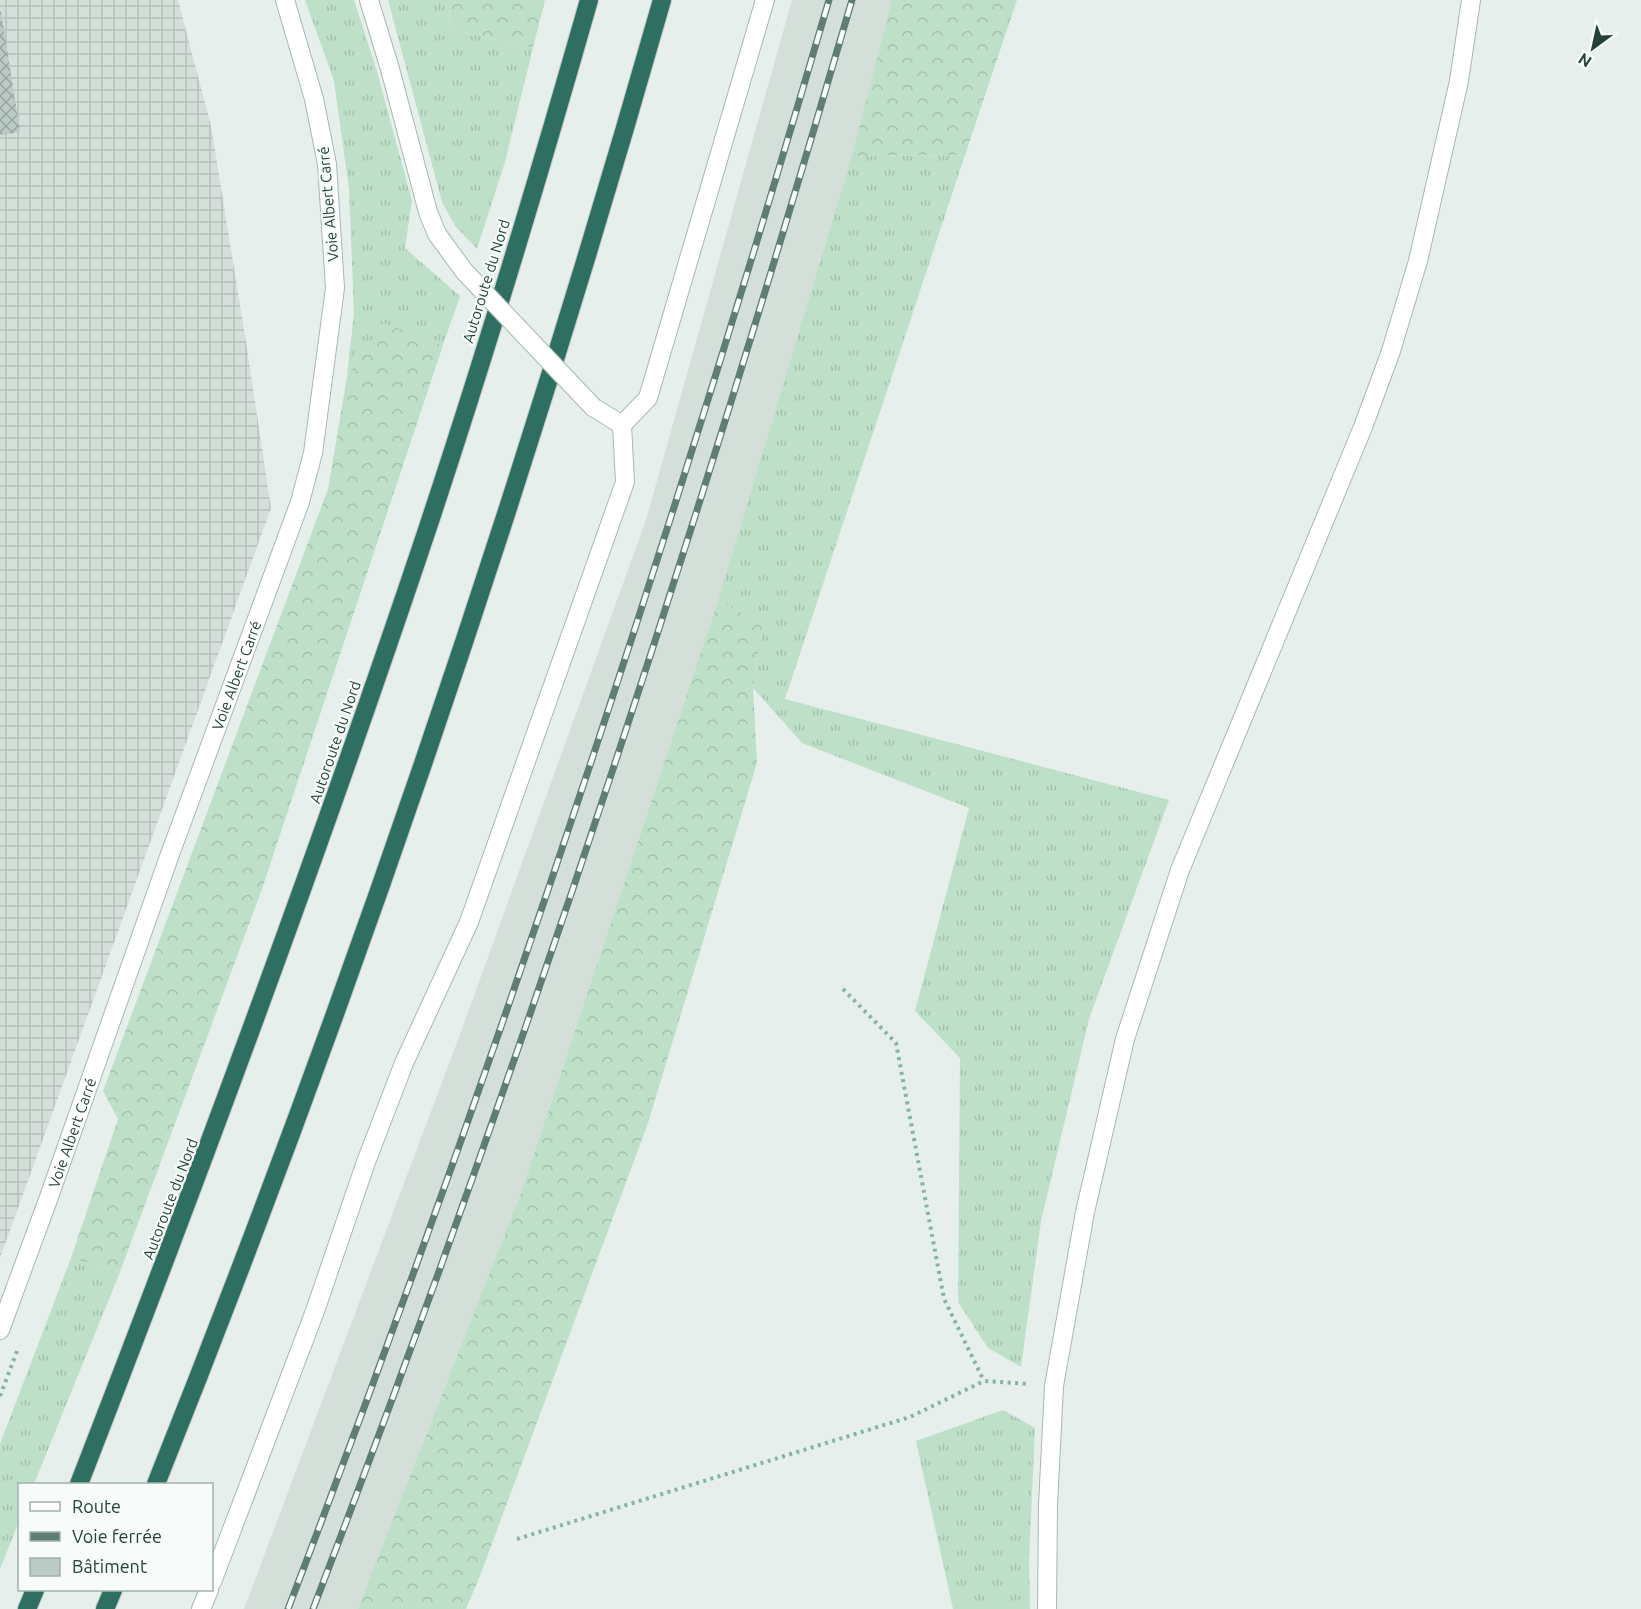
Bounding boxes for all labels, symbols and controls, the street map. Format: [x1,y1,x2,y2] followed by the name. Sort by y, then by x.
[1563,18,1623,78] north arrow
[1575,50,1595,71] text: N
[315,146,341,262] street label: Voie Albert Carré
[459,217,513,345] street label: Autoroute du Nord
[208,618,264,732] street label: Voie Albert Carré
[306,679,364,805] street label: Autoroute du Nord
[44,1075,99,1190] street label: Voie Albert Carré
[139,1136,201,1262] street label: Autoroute du Nord
[18,1483,213,1591] legend
[72,1496,121,1516] text: Route
[72,1526,162,1546] text: Voie ferrée
[72,1556,147,1576] text: Bâtiment

